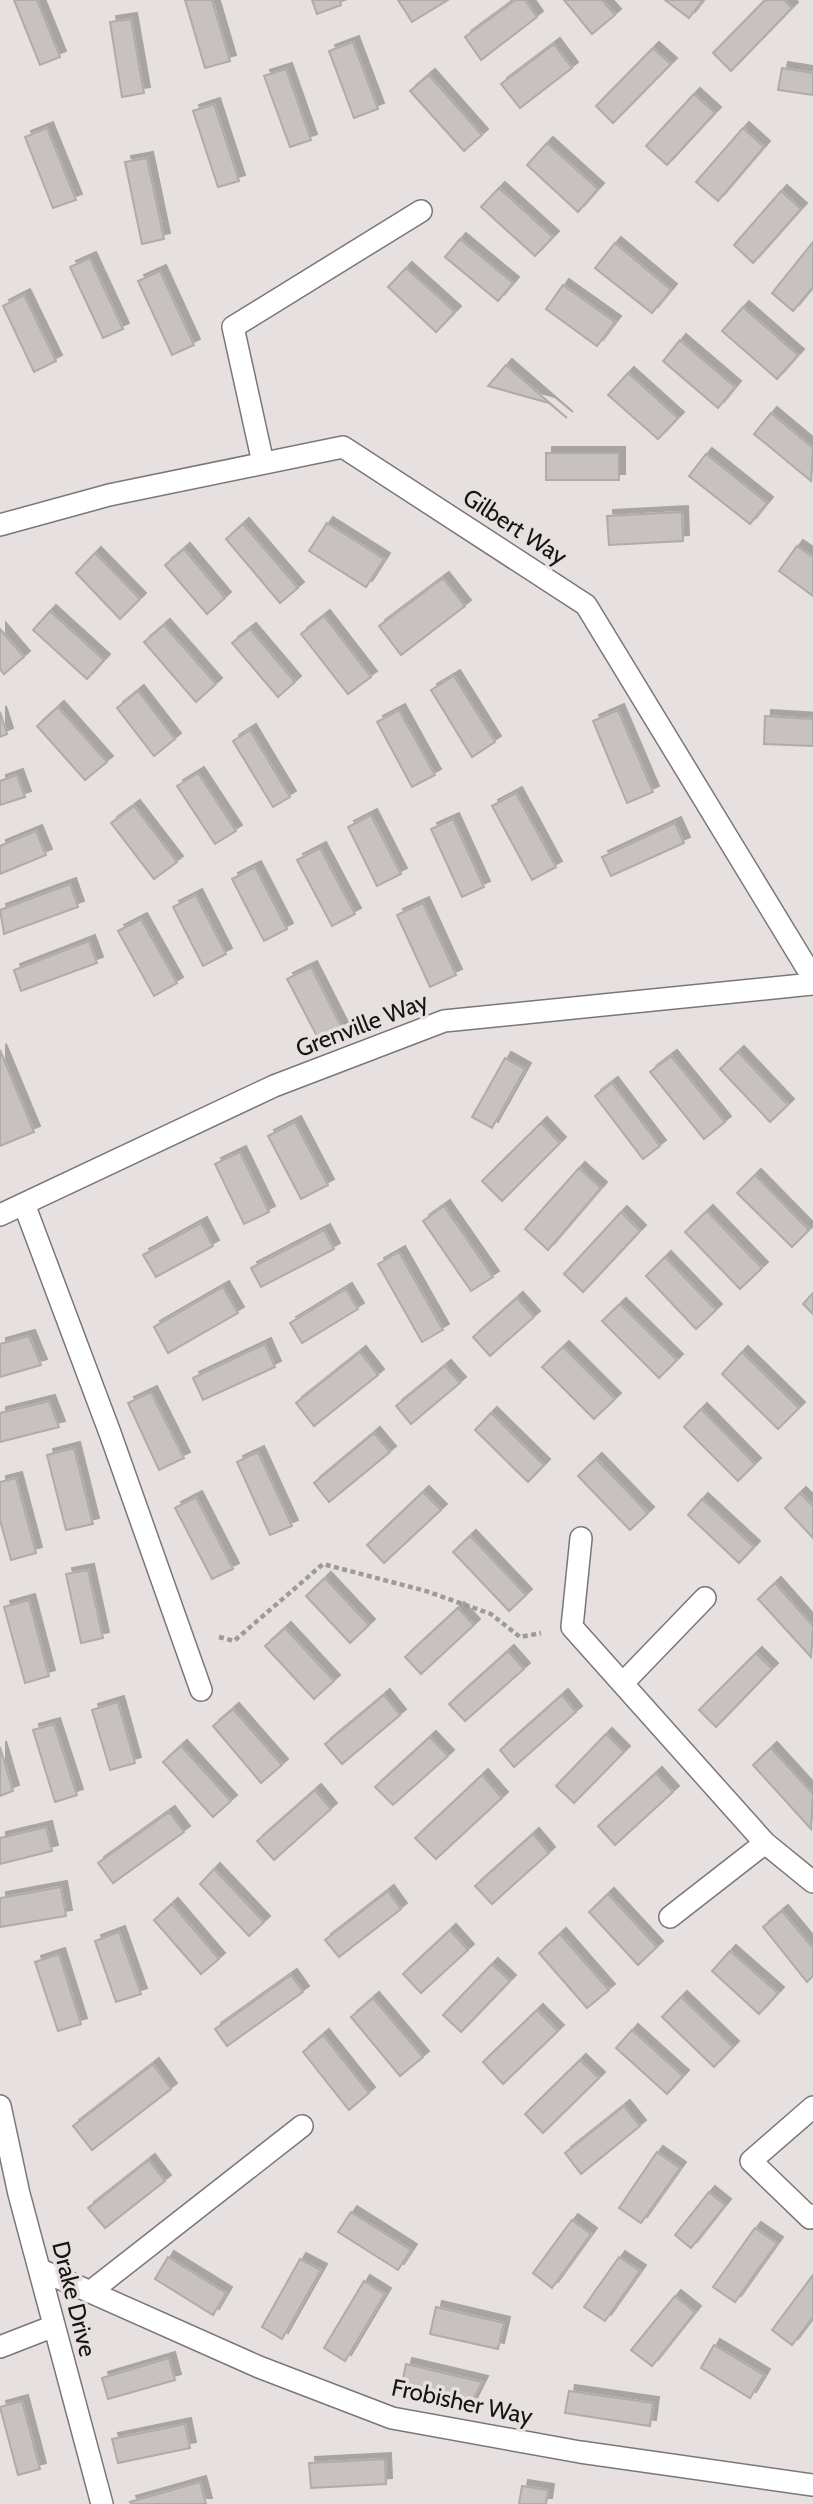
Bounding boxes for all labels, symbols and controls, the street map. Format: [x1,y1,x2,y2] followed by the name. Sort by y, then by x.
[458,482,573,571] street label: Gilbert Way
[292,986,432,1063] street label: Grenville Way
[46,2238,103,2360] street label: Drake Drive
[389,2372,535,2431] street label: Frobisher Way

